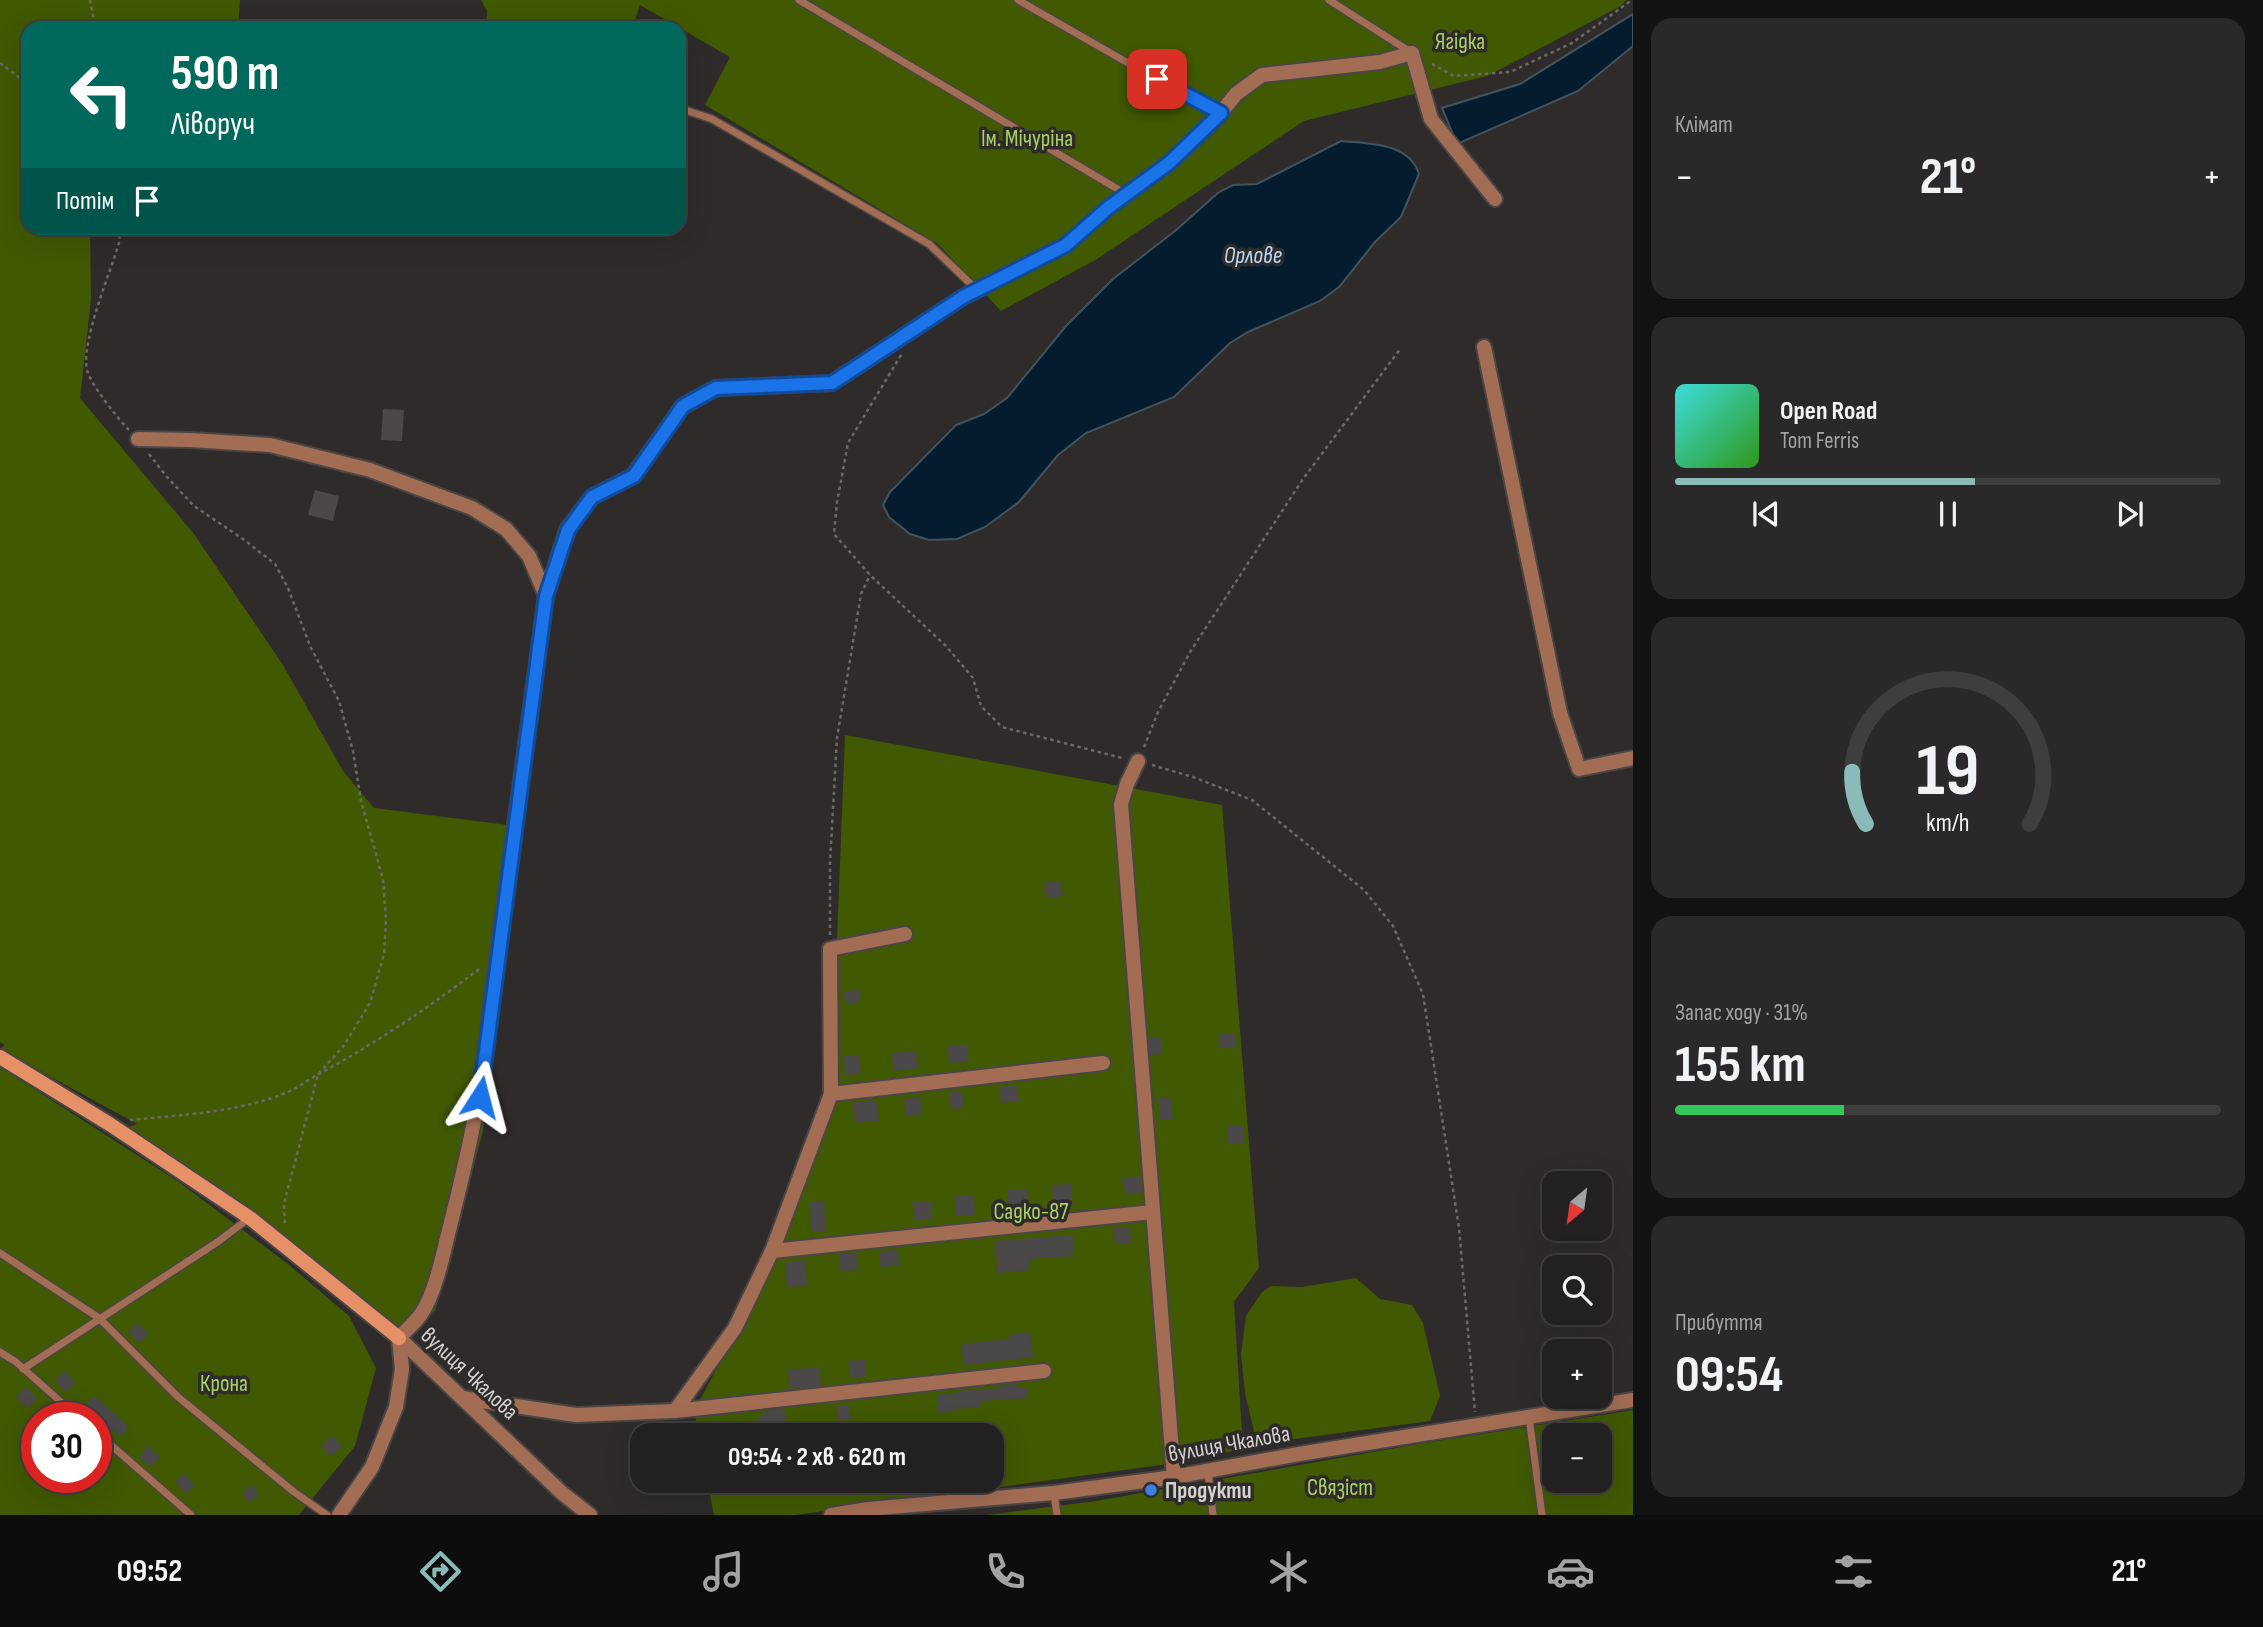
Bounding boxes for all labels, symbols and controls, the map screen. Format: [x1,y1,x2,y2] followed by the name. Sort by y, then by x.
[1435,28,1485,56] park label: Ягідка
[171,45,279,104] text: 590 m
[56,49,147,140] icon: left
[1127,49,1187,109] pin
[1138,60,1176,98] icon: arrive
[171,105,255,144] text: Ліворуч
[1675,111,1733,139] text: Клімат
[981,125,1073,153] park label: Ім. Мічуріна
[1920,146,1976,209] text: 21°
[1675,155,1694,200] text: −
[2202,155,2221,200] text: +
[128,182,166,220] icon: arrive
[56,186,114,217] text: Потім
[1224,241,1282,270] water label: Орлове
[1780,396,1877,427] text: Open Road
[1780,427,1859,455] text: Tom Ferris
[1747,495,1785,533] icon: previous
[1929,495,1967,533] icon: pause
[2111,495,2149,533] icon: next
[1916,728,1980,816] text: 19
[1926,807,1970,838] text: km/h
[1675,999,1808,1027] text: Запас ходу · 31%
[1675,1034,1806,1097] text: 155 km
[443,1060,517,1134] position arrow
[1542,1171,1612,1241] north arrow
[1542,1171,1612,1493] map controls
[994,1198,1068,1226] park label: Садко-87
[1542,1255,1612,1325] button: search
[1675,1309,1763,1337] text: Прибуття
[415,1322,524,1426] street label: вулиця Чкалова
[1542,1339,1612,1409] button: +
[1675,1344,1783,1407] text: 09:54
[200,1370,248,1398] park label: Крона
[21,1402,112,1493] speed limit sign: 30
[1166,1420,1292,1468] street label: вулиця Чкалова
[1542,1423,1612,1493] button: −
[728,1442,906,1473] text: 09:54 · 2 хв · 620 m
[1307,1474,1373,1502] park label: Связіст
[1165,1477,1252,1505] place label: Продукти
[1143,1482,1159,1498] marker: Продукти
[416,1547,465,1596] icon: directions
[699,1547,748,1596] icon: music
[981,1547,1030,1596] icon: phone
[1264,1547,1313,1596] icon: climate
[1546,1547,1595,1596] icon: car
[1829,1547,1878,1596] icon: filters
[117,1552,182,1591] text: 09:52
[2111,1552,2146,1591] text: 21°

